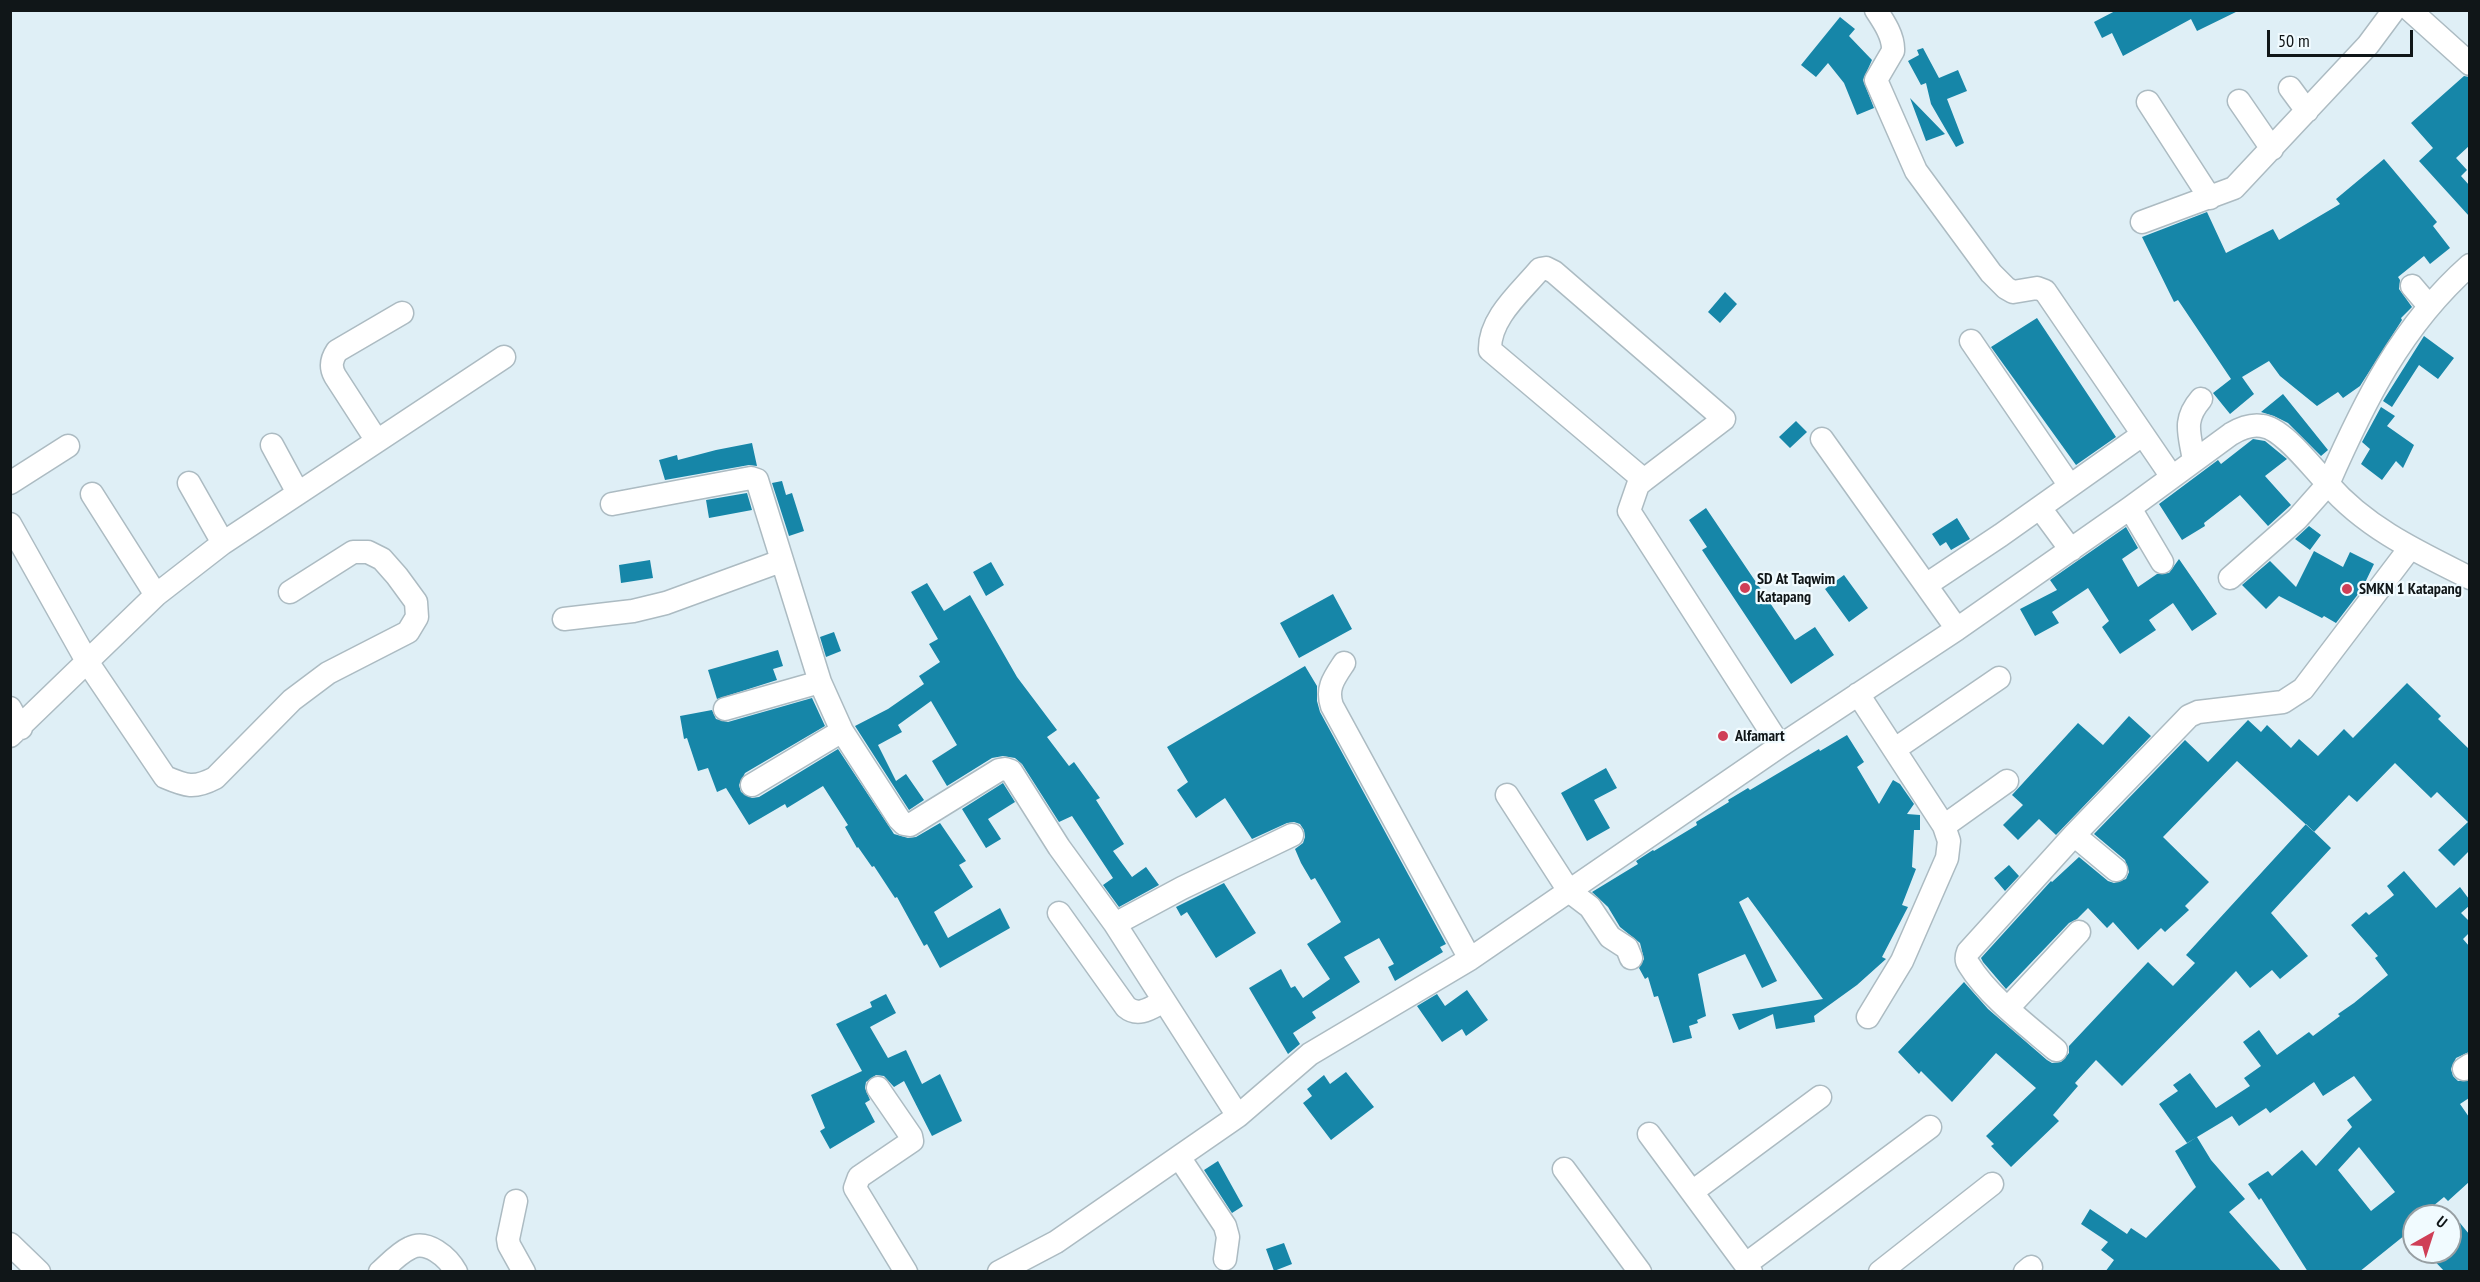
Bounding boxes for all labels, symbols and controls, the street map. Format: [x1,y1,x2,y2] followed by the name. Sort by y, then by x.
[2270,18,2416,56] scale bar
[2278,29,2310,52] text: 50 m
[1757,569,1835,607] place label: SD At Taqwim Katapang
[2359,579,2462,599] place label: SMKN 1 Katapang
[1738,581,1752,595] marker: SD At Taqwim Katapang
[2340,582,2354,596] marker: SMKN 1 Katapang
[1735,726,1785,746] place label: Alfamart
[1716,729,1730,743] marker: Alfamart
[2402,1204,2462,1264] north arrow
[2433,1211,2452,1232] text: U

